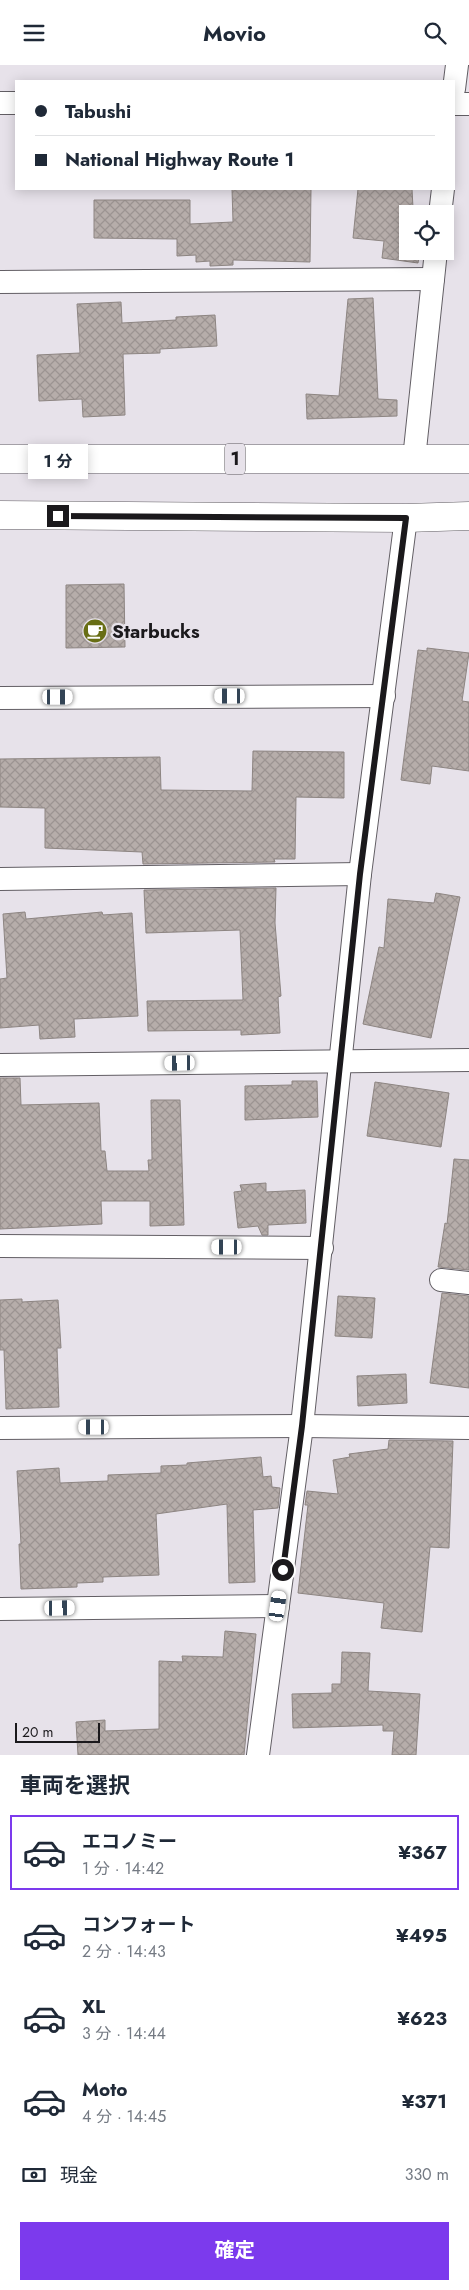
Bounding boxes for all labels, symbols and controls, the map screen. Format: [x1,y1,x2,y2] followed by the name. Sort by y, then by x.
[203,17,266,49] text: Movio
[20,19,48,47] icon: menu
[421,19,449,47] icon: search
[65,98,131,125] text: Tabushi
[65,146,294,173] text: National Highway Route 1
[399,205,454,260] map controls
[399,205,454,260] button: locate
[28,443,88,479] callout: 1 分
[225,443,245,474] road number: 1
[44,450,72,473] text: 1 分
[47,505,69,527] route end
[82,618,108,644] cafe icon: Starbucks
[112,618,200,645] place label: Starbucks
[215,689,245,704] car
[43,690,73,705] car
[164,1055,195,1071] car
[212,1240,242,1255] car
[79,1420,109,1435] car
[272,1559,294,1581] route start
[268,1590,287,1622] car
[44,1600,75,1616] car
[15,1720,100,1743] scale bar
[22,1722,54,1742] text: 20 m
[20,1769,130,1801] text: 車両を選択
[82,1828,177,1855] text: エコノミー
[22,1830,67,1875] icon: car
[398,1839,447,1866] text: ¥367
[82,1857,164,1880] text: 1 分 · 14:42
[82,1911,195,1938] text: コンフォート
[22,1913,67,1958] icon: car
[396,1922,447,1949] text: ¥495
[82,1940,166,1963] text: 2 分 · 14:43
[82,1993,105,2020] text: XL
[22,1996,67,2041] icon: car
[397,2005,447,2032] text: ¥623
[82,2022,166,2045] text: 3 分 · 14:44
[82,2076,127,2103] text: Moto
[22,2079,67,2124] icon: car
[402,2088,447,2115] text: ¥371
[82,2105,166,2128] text: 4 分 · 14:45
[20,2161,48,2189] icon: cash
[60,2162,98,2189] text: 現金
[405,2163,449,2186] text: 330 m
[20,2222,449,2280] button: 確定

